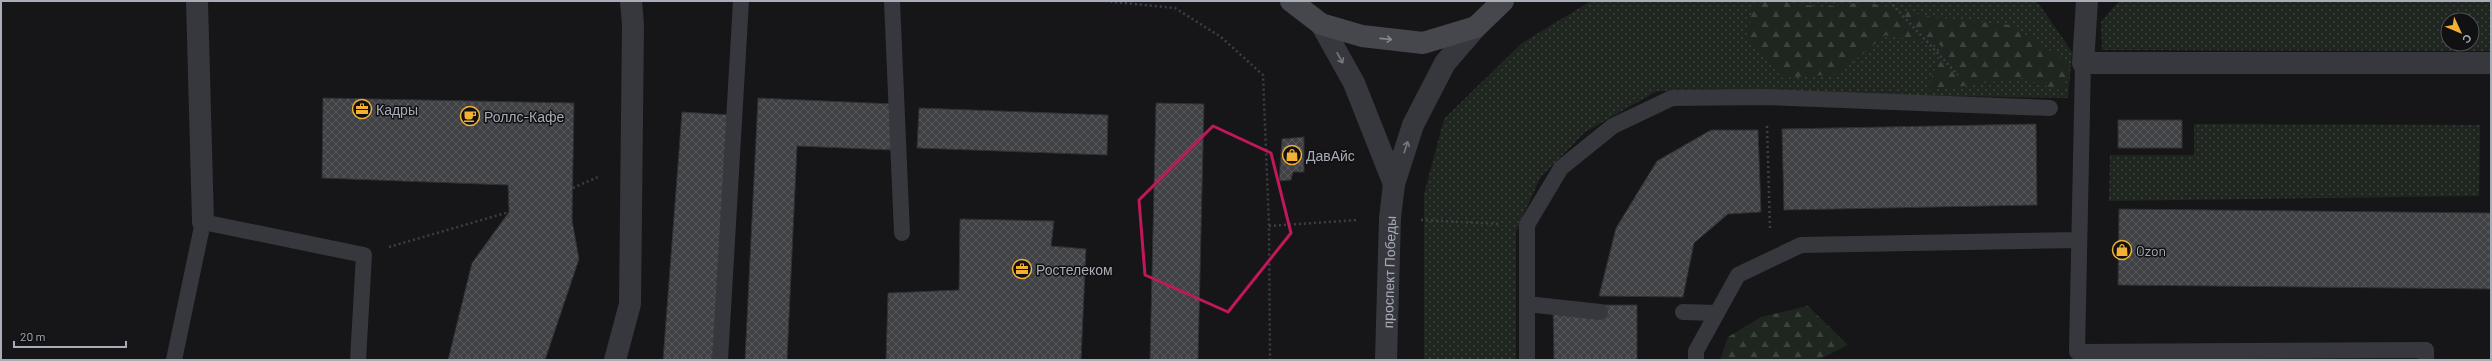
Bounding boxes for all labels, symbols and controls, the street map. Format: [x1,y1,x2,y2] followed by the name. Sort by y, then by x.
[2440,12,2480,52] north arrow
[2460,32,2475,47] text: С
[1379,35,1392,43] one-way arrow
[1337,52,1345,64] one-way arrow
[351,98,373,120] office icon: Кадры
[376,101,418,118] place label: Кадры
[459,105,481,127] cafe icon: Роллс-Кафе
[484,108,565,125] place label: Роллс-Кафе
[1403,141,1410,154] one-way arrow
[1281,144,1303,166] shop icon: ДавАйс
[1306,147,1355,164] place label: ДавАйс
[1378,216,1399,329] street label: проспект Победы
[2111,239,2133,261] shop icon: Ozon
[2136,242,2166,259] place label: Ozon
[1011,258,1033,280] office icon: Ростелеком
[1036,261,1113,278] place label: Ростелеком
[14,323,126,349] scale bar
[20,329,46,343] text: 20 m

